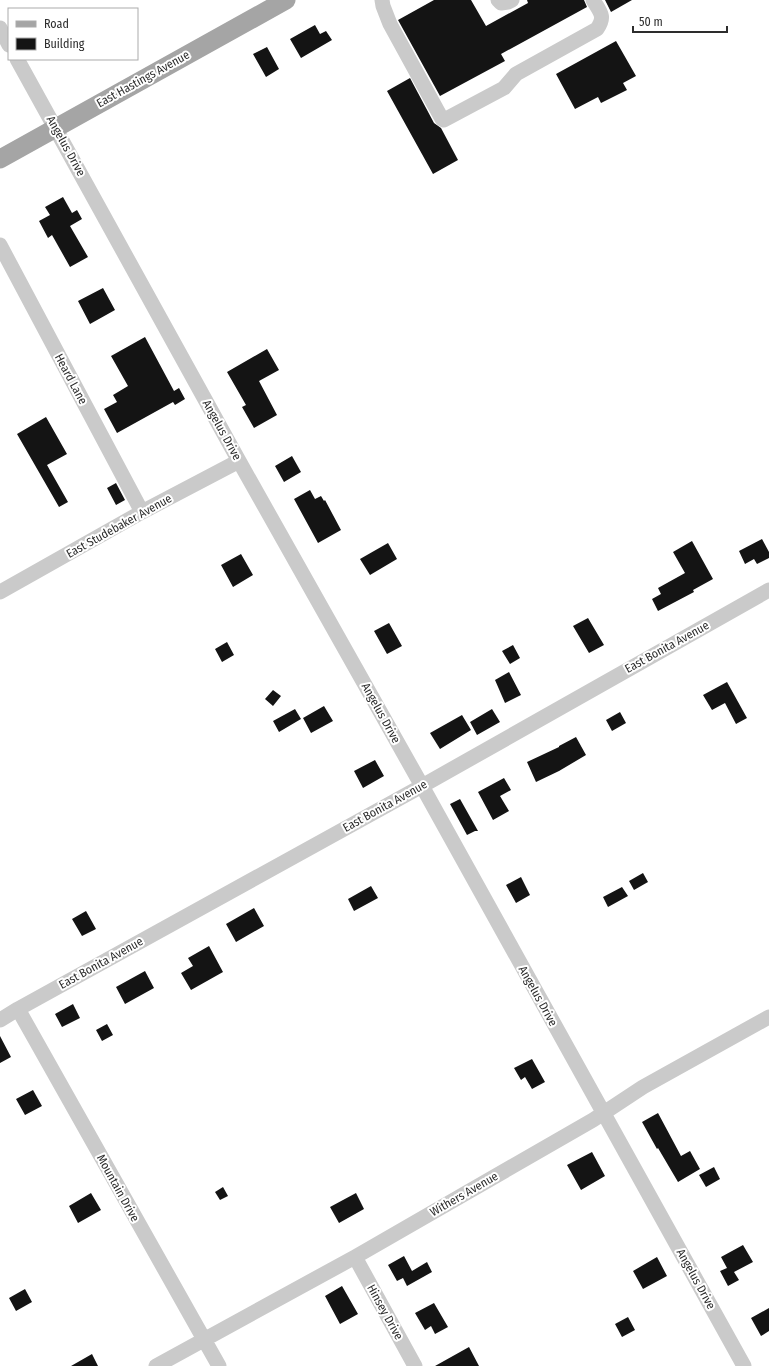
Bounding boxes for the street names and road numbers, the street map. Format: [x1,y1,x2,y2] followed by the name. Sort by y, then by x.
[94,48,192,110] street label: East Hastings Avenue
[44,113,88,179] street label: Angelus Drive
[52,351,90,407] street label: Heard Lane
[200,397,244,463] street label: Angelus Drive
[64,491,174,561] street label: East Studebaker Avenue
[623,618,712,676] street label: East Bonita Avenue
[359,680,403,746] street label: Angelus Drive
[341,777,430,835] street label: East Bonita Avenue
[57,934,146,992] street label: East Bonita Avenue
[516,963,560,1029] street label: Angelus Drive
[94,1152,142,1224] street label: Mountain Drive
[427,1169,501,1219] street label: Withers Avenue
[674,1246,718,1312] street label: Angelus Drive
[364,1282,406,1342] street label: Hinsey Drive

